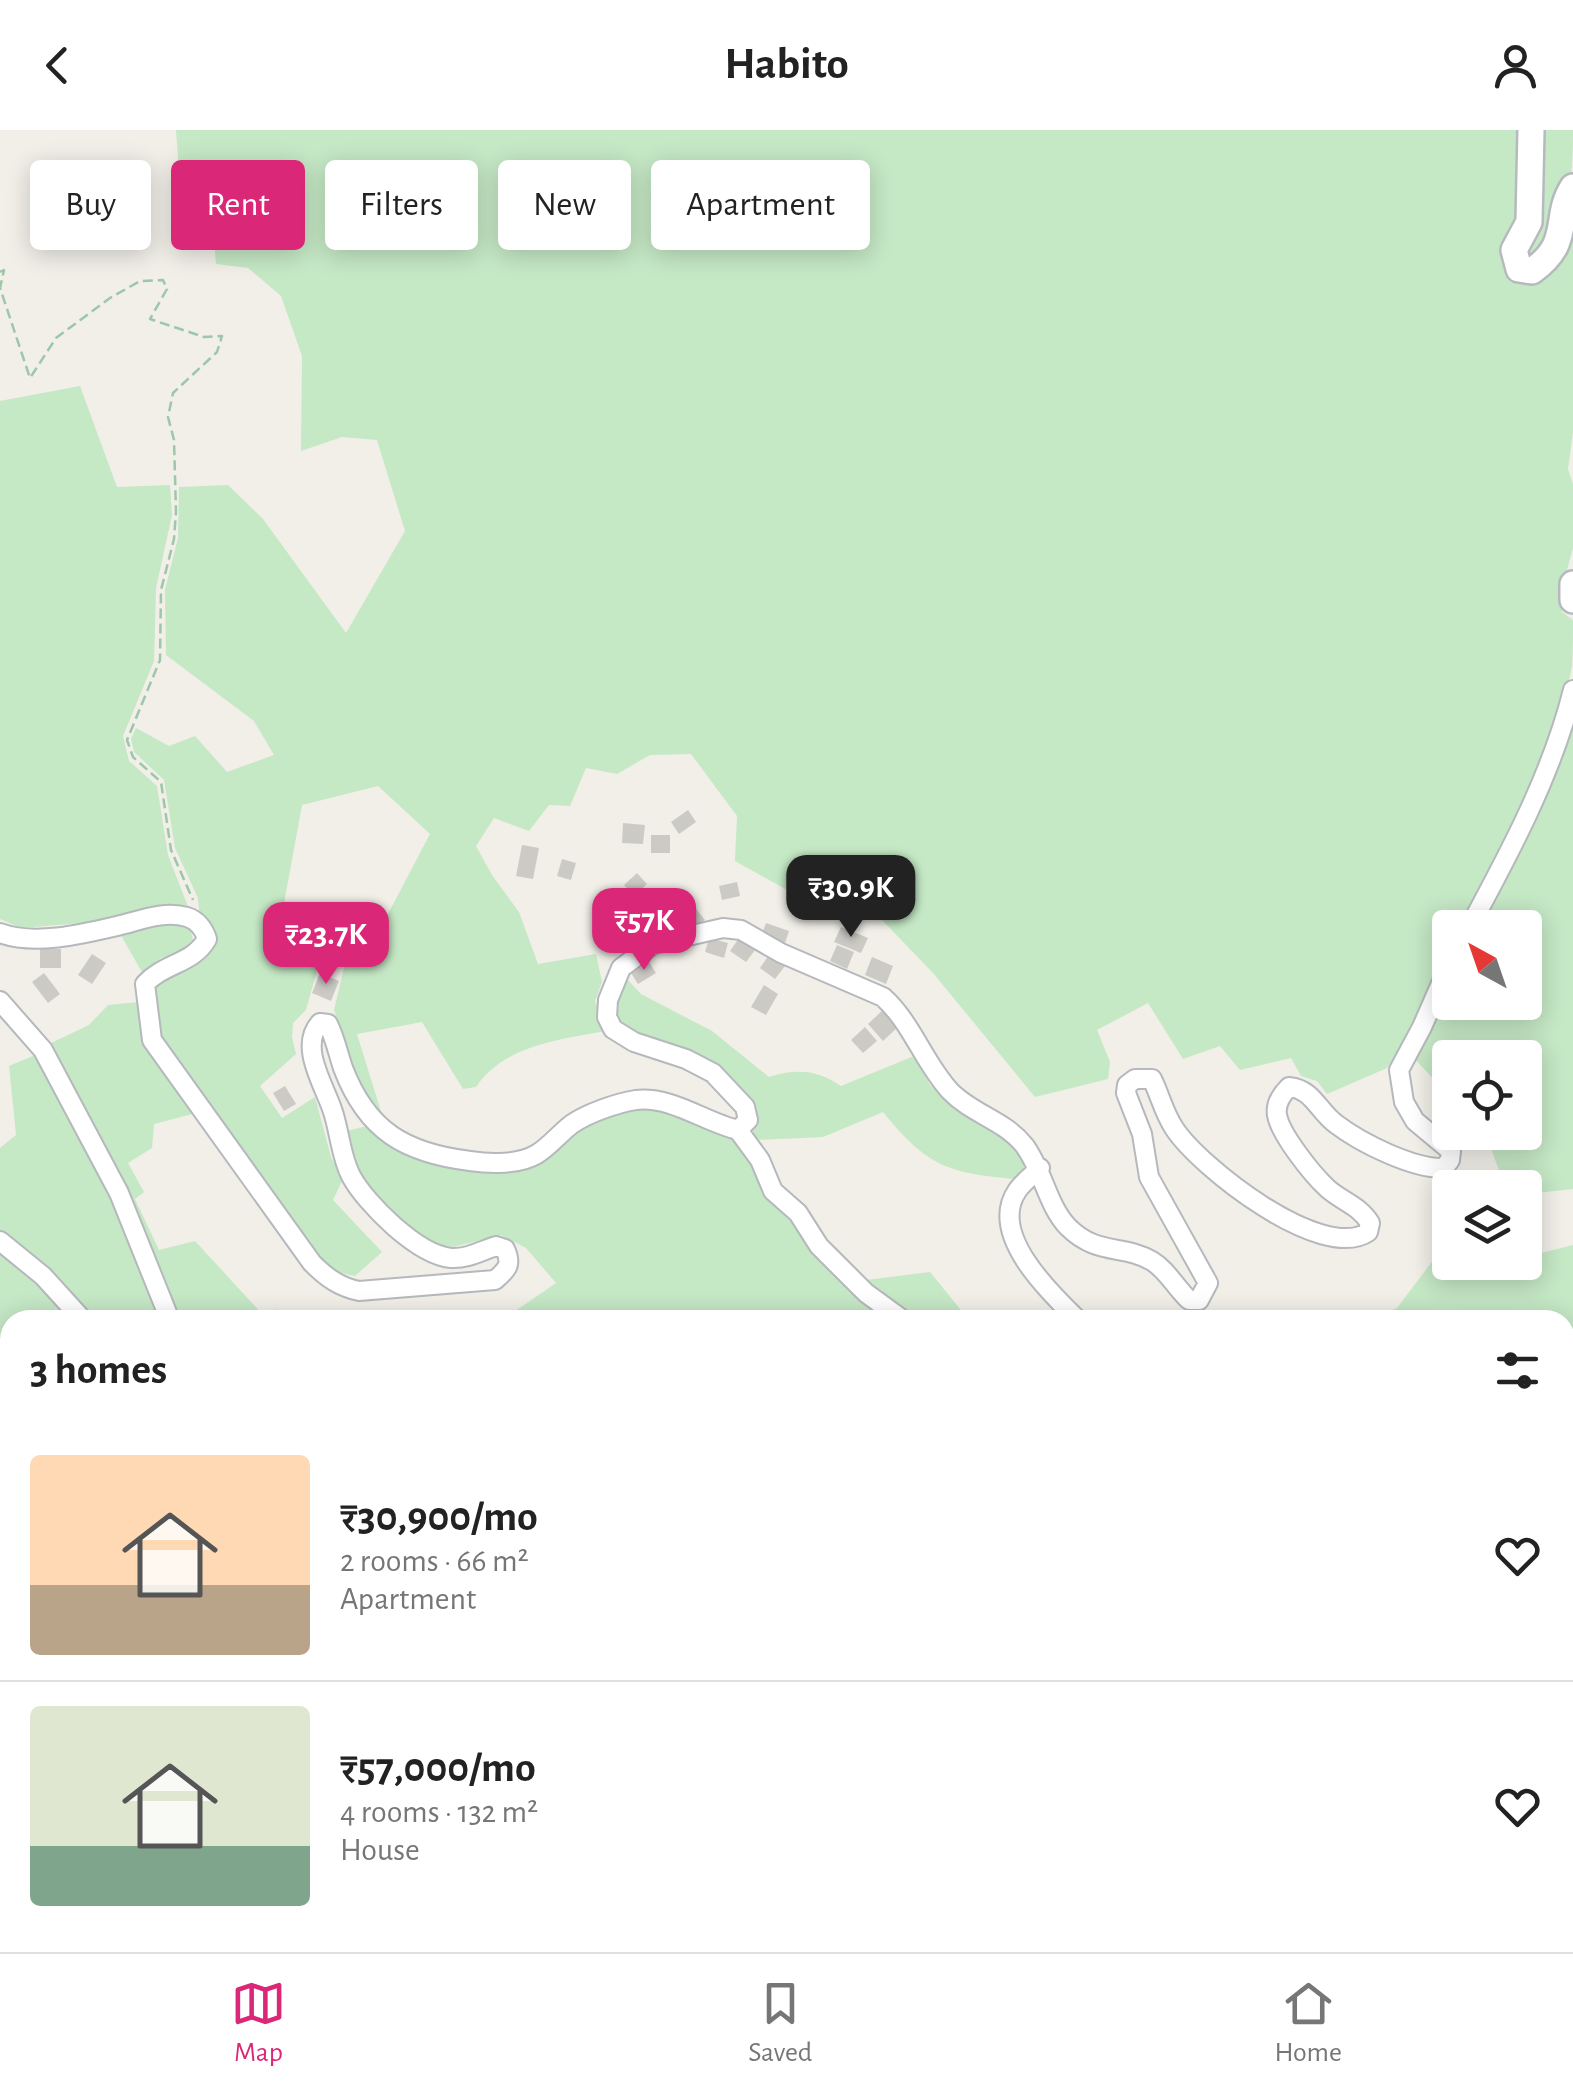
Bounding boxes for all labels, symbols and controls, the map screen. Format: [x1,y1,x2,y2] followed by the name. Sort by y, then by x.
[30,38,85,93] icon: back
[1488,38,1543,93] icon: person
[724,42,849,87] text: Habito
[30,160,151,250] chip: Buy
[171,160,305,250] chip: Rent
[325,160,478,250] chip: Filters
[498,160,631,250] chip: New
[651,160,870,250] chip: Apartment
[770,855,932,940] pin: ₹30.9K
[808,871,894,903] text: ₹30.9K
[585,888,703,973] pin: ₹57K
[245,902,407,987] pin: ₹23.7K
[614,904,674,936] text: ₹57K
[1432,910,1542,1020] north arrow
[1432,910,1542,1280] map controls
[285,918,367,950] text: ₹23.7K
[1432,1040,1542,1150] button: locate
[1432,1170,1542,1280] button: layers
[1490,1343,1545,1398] icon: filters
[30,1349,167,1391] text: 3 homes
[110,1495,230,1615] icon: home
[340,1496,538,1538] text: ₹30,900/mo
[1490,1528,1545,1583] icon: heart
[340,1545,529,1577] text: 2 rooms · 66 m²
[340,1583,476,1615] text: Apartment
[110,1746,230,1866] icon: home
[340,1747,536,1789] text: ₹57,000/mo
[1490,1779,1545,1834] icon: heart
[340,1796,538,1828] text: 4 rooms · 132 m²
[340,1834,420,1866] text: House
[231,1976,286,2070] tab: Map
[748,1976,812,2070] tab: Saved
[1275,1976,1342,2070] tab: Home

